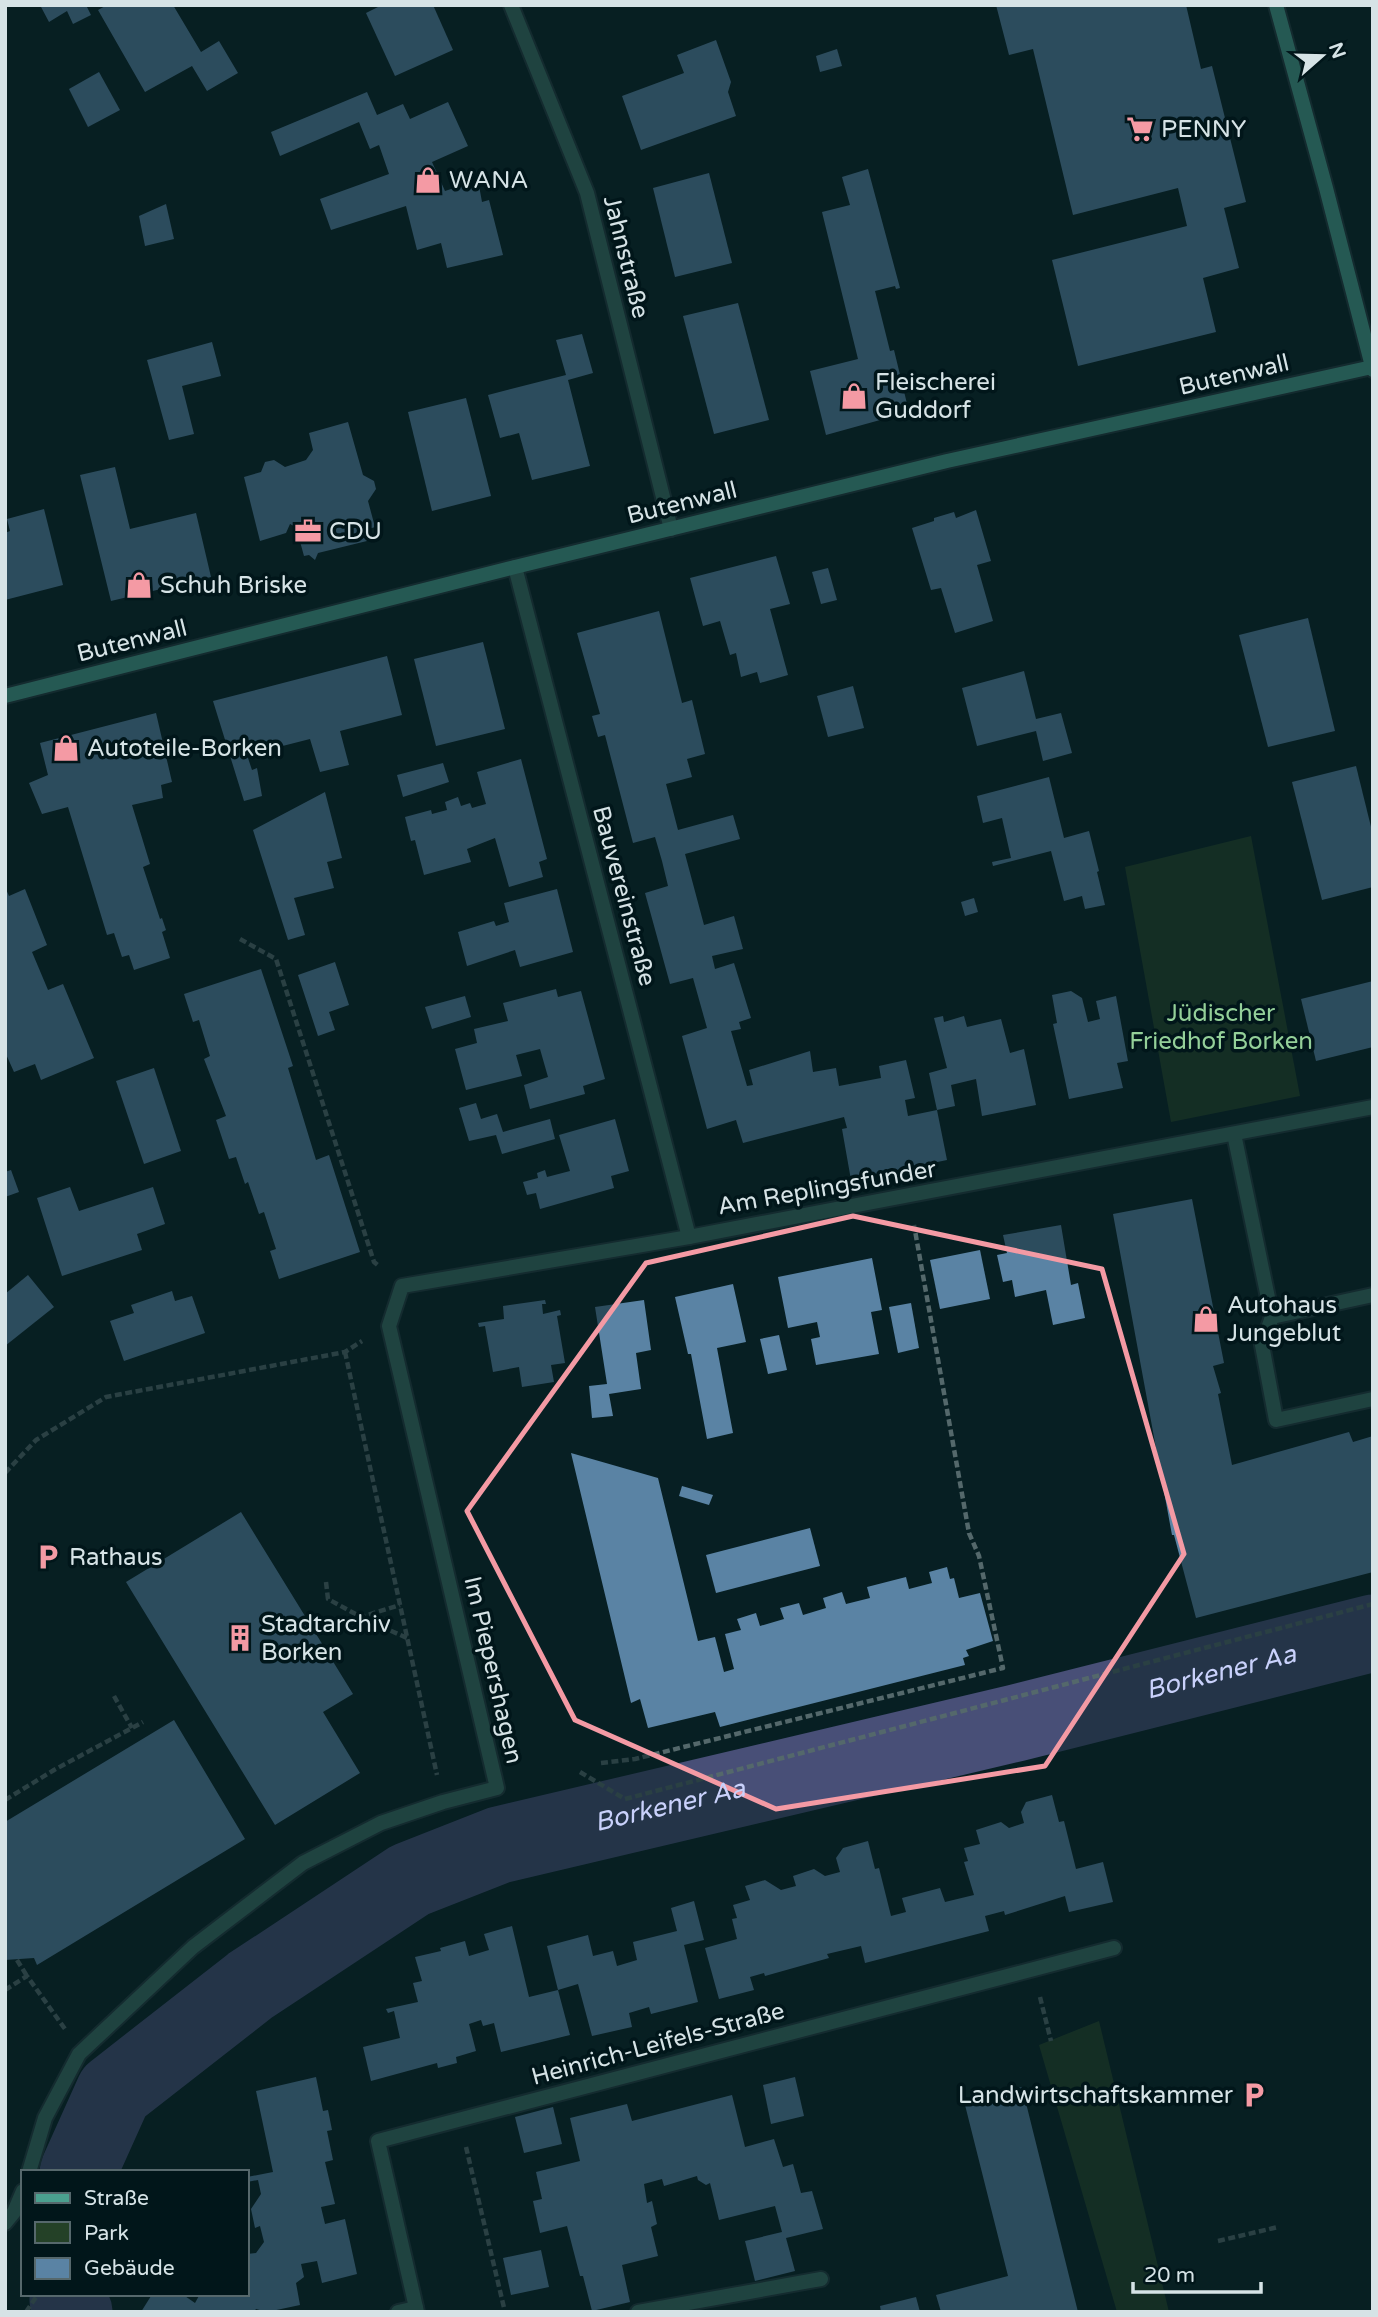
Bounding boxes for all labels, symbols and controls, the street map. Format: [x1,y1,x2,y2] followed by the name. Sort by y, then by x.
[1287,21,1357,91] north arrow
[1324,40,1350,61] text: N
[1125,114,1155,144] supermarket icon: PENNY
[1161,115,1246,144] place label: PENNY
[413,165,443,195] shop icon: WANA
[449,166,528,195] place label: WANA
[597,193,655,321] street label: Jahnstraße
[1176,348,1292,402] street label: Butenwall
[875,368,996,425] place label: Fleischerei Guddorf
[839,381,869,411] shop icon: Fleischerei Guddorf
[624,475,740,531] street label: Butenwall
[293,516,323,546] office icon: CDU
[329,517,382,546] place label: CDU
[124,570,154,600] shop icon: Schuh Briske
[160,571,307,600] place label: Schuh Briske
[74,613,190,669] street label: Butenwall
[51,733,81,763] shop icon: Autoteile-Borken
[87,734,282,763] place label: Autoteile-Borken
[586,803,662,989] street label: Bauvereinstraße
[1129,999,1313,1056] park label: Jüdischer Friedhof Borken
[715,1154,939,1222] street label: Am Replingsfunder
[1227,1291,1341,1348] place label: Autohaus Jungeblut
[1191,1304,1221,1334] shop icon: Autohaus Jungeblut
[33,1542,63,1572] parking icon: Rathaus
[69,1543,163,1572] place label: Rathaus
[457,1574,529,1766] street label: Im Piepershagen
[261,1610,391,1667] place label: Stadtarchiv Borken
[225,1623,255,1653] building icon: Stadtarchiv Borken
[1142,1637,1300,1705] water label: Borkener Aa
[591,1772,749,1837] water label: Borkener Aa
[528,1996,788,2092] street label: Heinrich-Leifels-Straße
[1239,2080,1269,2110] parking icon: Landwirtschaftskammer
[958,2081,1234,2110] place label: Landwirtschaftskammer
[21,2170,248,2296] legend
[84,2186,149,2211] text: Straße
[84,2221,129,2246] text: Park
[1133,2250,1261,2294] scale bar
[84,2256,175,2281] text: Gebäude
[1144,2263,1195,2288] text: 20 m

